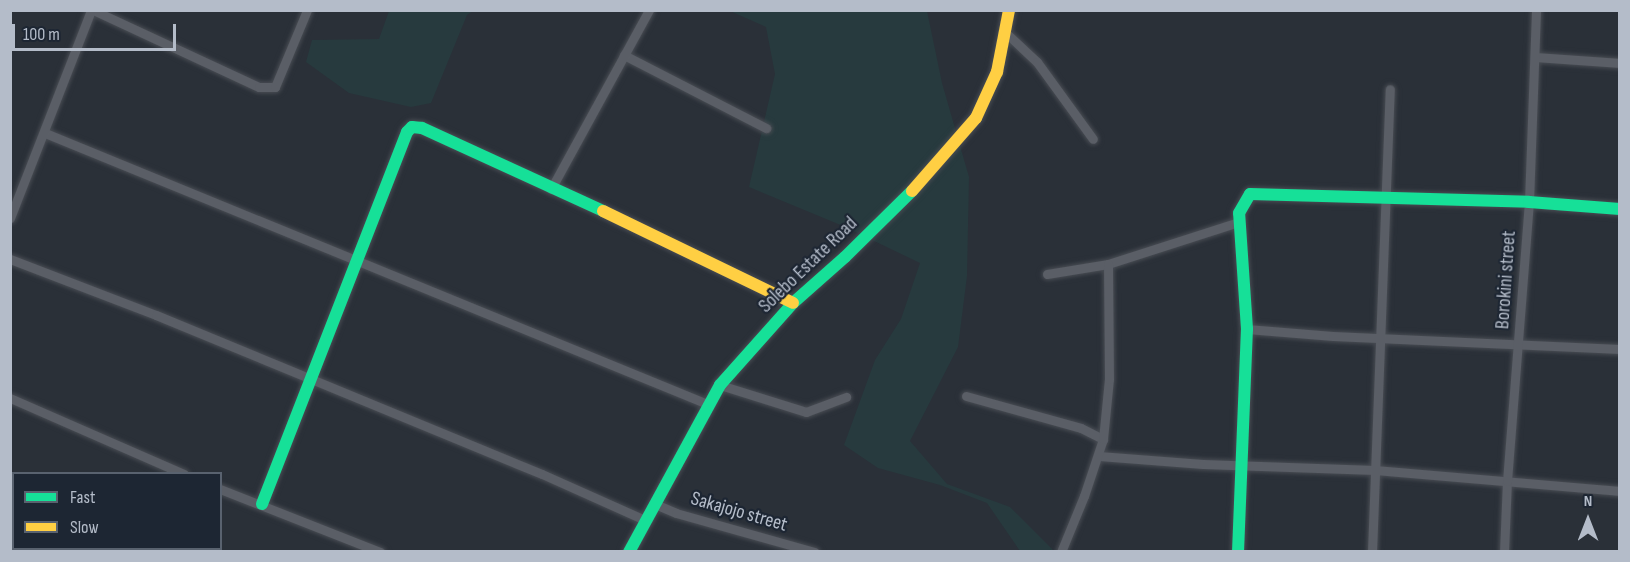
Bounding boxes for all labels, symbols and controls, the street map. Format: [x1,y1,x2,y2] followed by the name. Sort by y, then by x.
[15,12,178,50] scale bar
[23,24,60,45] text: 100 m
[754,212,862,318] street label: Solebo Estate Road
[1491,230,1521,330] street label: Borokini street
[12,472,222,550] legend
[70,487,95,508] text: Fast
[688,487,790,537] street label: Sakajojo street
[1558,490,1618,550] north arrow
[1584,492,1592,511] text: N
[70,517,99,538] text: Slow

